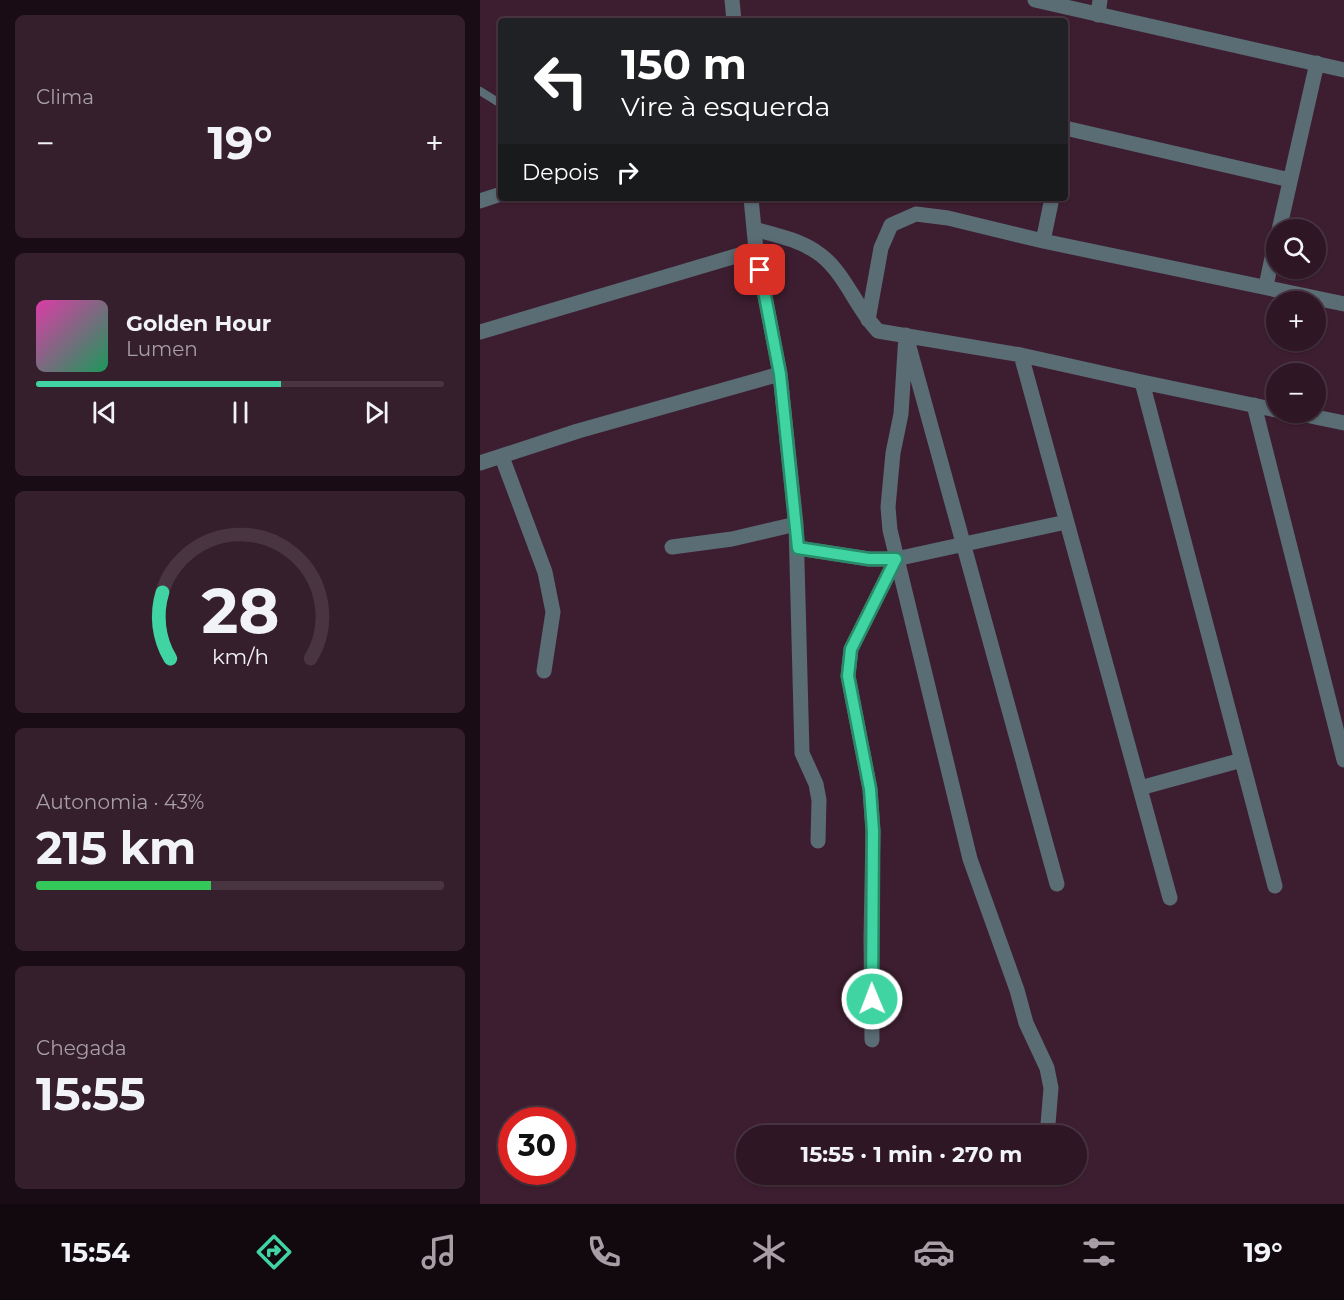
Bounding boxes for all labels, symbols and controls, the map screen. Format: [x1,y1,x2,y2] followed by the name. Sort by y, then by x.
[621,38,747,90] text: 150 m
[522,42,600,120] icon: left
[36,85,94,109] text: Clima
[621,90,830,123] text: Vire à esquerda
[207,115,273,170] text: 19°
[36,123,55,163] text: −
[425,123,444,163] text: +
[611,156,644,189] icon: right
[522,159,599,186] text: Depois
[1266,219,1326,423] map controls
[1266,219,1326,279] button: search
[734,244,785,295] pin
[743,253,776,286] icon: arrive
[1266,291,1326,351] button: +
[126,310,271,337] text: Golden Hour
[126,337,198,361] text: Lumen
[1266,363,1326,423] button: −
[88,396,121,429] icon: previous
[224,396,257,429] icon: pause
[360,396,393,429] icon: next
[201,573,279,649] text: 28
[211,643,269,669] text: km/h
[36,790,204,814] text: Autonomia · 43%
[36,820,196,875] text: 215 km
[840,967,904,1031] position arrow
[36,1036,127,1060] text: Chegada
[36,1066,146,1121] text: 15:55
[498,1107,576,1185] speed limit sign: 30
[801,1141,1022,1168] text: 15:55 · 1 min · 270 m
[253,1231,295,1273] icon: directions
[418,1231,460,1273] icon: music
[583,1231,625,1273] icon: phone
[748,1231,790,1273] icon: climate
[913,1231,955,1273] icon: car
[1078,1231,1120,1273] icon: filters
[62,1236,130,1269] text: 15:54
[1243,1236,1282,1269] text: 19°

